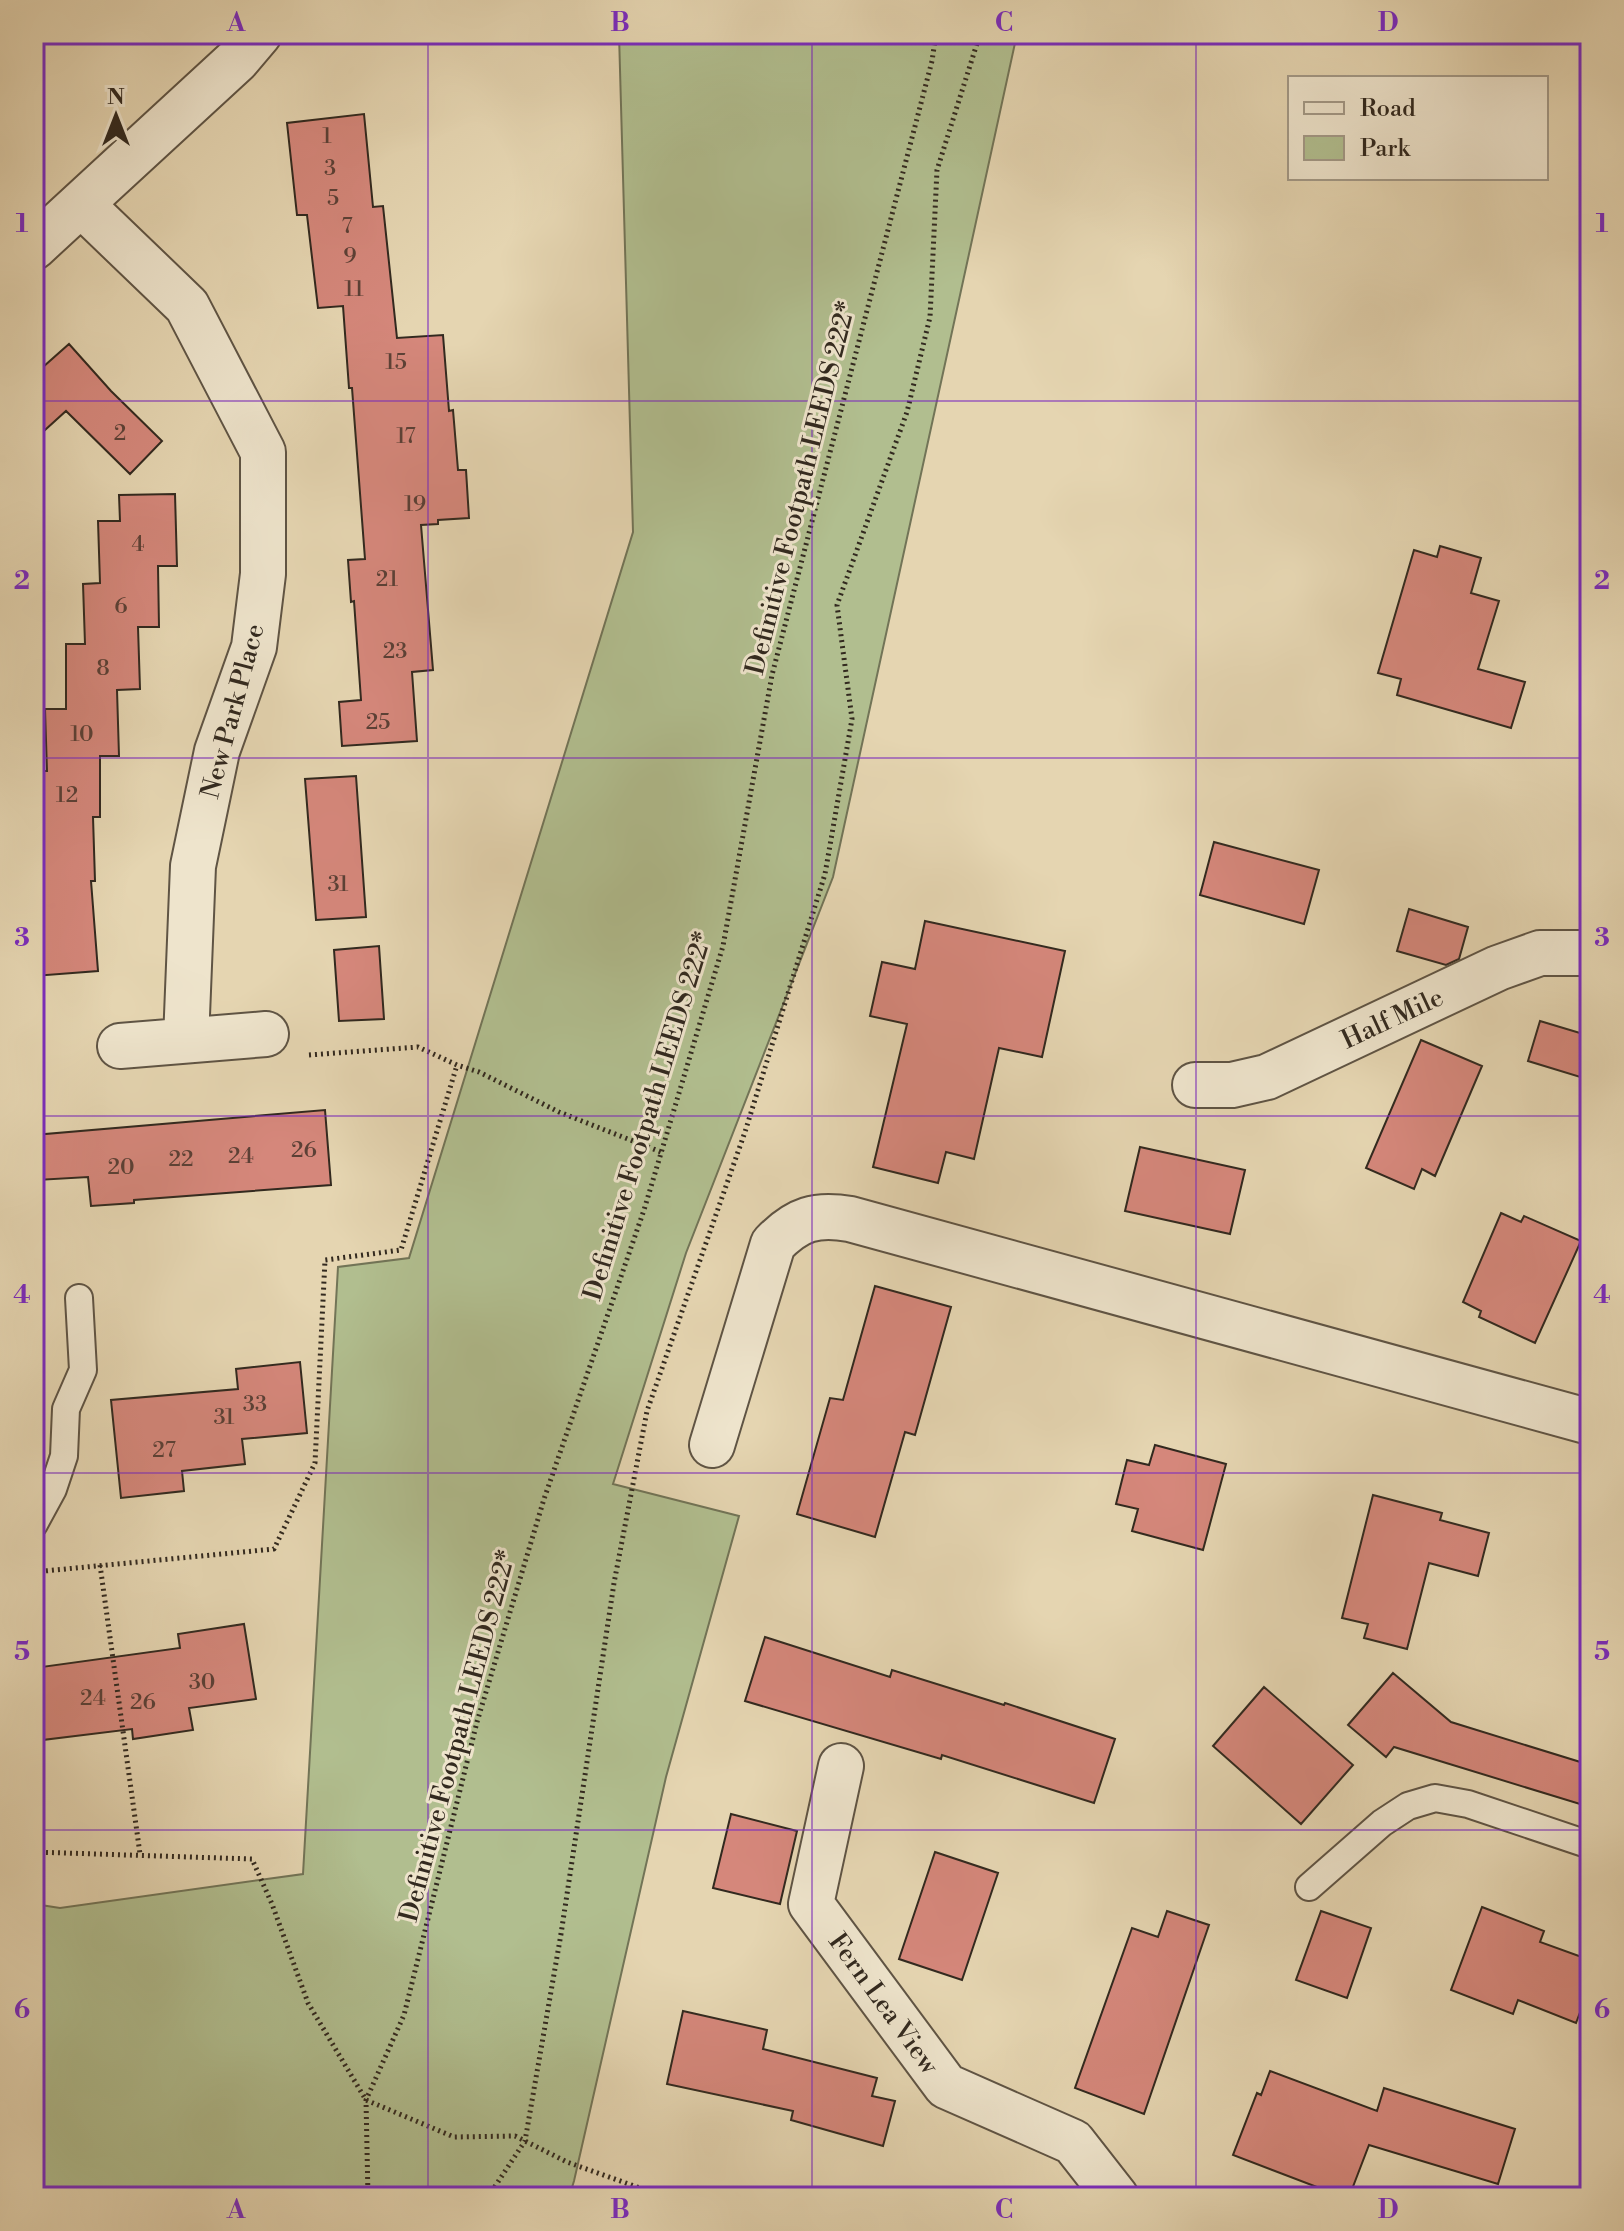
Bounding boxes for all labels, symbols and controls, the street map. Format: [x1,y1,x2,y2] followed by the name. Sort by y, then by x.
[226,7,246,39] text: A
[610,7,630,39] text: B
[995,7,1013,39] text: C
[1378,7,1398,39] text: D
[76,76,156,156] north arrow
[1288,76,1548,180] legend
[107,84,125,111] text: N
[1360,94,1416,124] text: Road
[322,123,332,150] house number: 1
[1360,134,1411,164] text: Park
[324,155,336,182] house number: 3
[327,185,339,212] house number: 5
[16,208,29,240] text: 1
[1596,208,1609,240] text: 1
[341,213,353,240] house number: 7
[343,243,357,270] house number: 9
[344,276,364,303] house number: 11
[739,298,863,678] street label: Definitive Footpath LEEDS 222*
[385,349,407,376] house number: 15
[114,420,126,447] house number: 2
[396,423,416,450] house number: 17
[404,491,426,518] house number: 19
[131,531,145,558] house number: 4
[14,565,30,597] text: 2
[1594,565,1610,597] text: 2
[376,566,399,593] house number: 21
[114,593,128,620] house number: 6
[194,620,272,802] street label: New Park Place
[383,638,407,665] house number: 23
[96,655,110,682] house number: 8
[366,709,390,736] house number: 25
[70,721,94,748] house number: 10
[56,782,78,809] house number: 12
[327,871,349,898] house number: 31
[14,922,30,954] text: 3
[1594,922,1610,954] text: 3
[577,928,719,1304] street label: Definitive Footpath LEEDS 222*
[1336,981,1449,1056] street label: Half Mile
[291,1137,317,1164] house number: 26
[228,1143,254,1170] house number: 24
[168,1146,194,1173] house number: 22
[107,1154,135,1181] house number: 20
[13,1279,31,1311] text: 4
[1593,1279,1611,1311] text: 4
[243,1391,267,1418] house number: 33
[213,1404,235,1431] house number: 31
[152,1437,176,1464] house number: 27
[393,1547,523,1926] street label: Definitive Footpath LEEDS 222*
[14,1636,30,1668] text: 5
[1594,1636,1610,1668] text: 5
[189,1669,215,1696] house number: 30
[80,1685,106,1712] house number: 24
[130,1689,156,1716] house number: 26
[821,1927,946,2081] street label: Fern Lea View
[14,1994,30,2026] text: 6
[1594,1994,1610,2026] text: 6
[226,2194,246,2226] text: A
[610,2194,630,2226] text: B
[995,2194,1013,2226] text: C
[1378,2194,1398,2226] text: D

